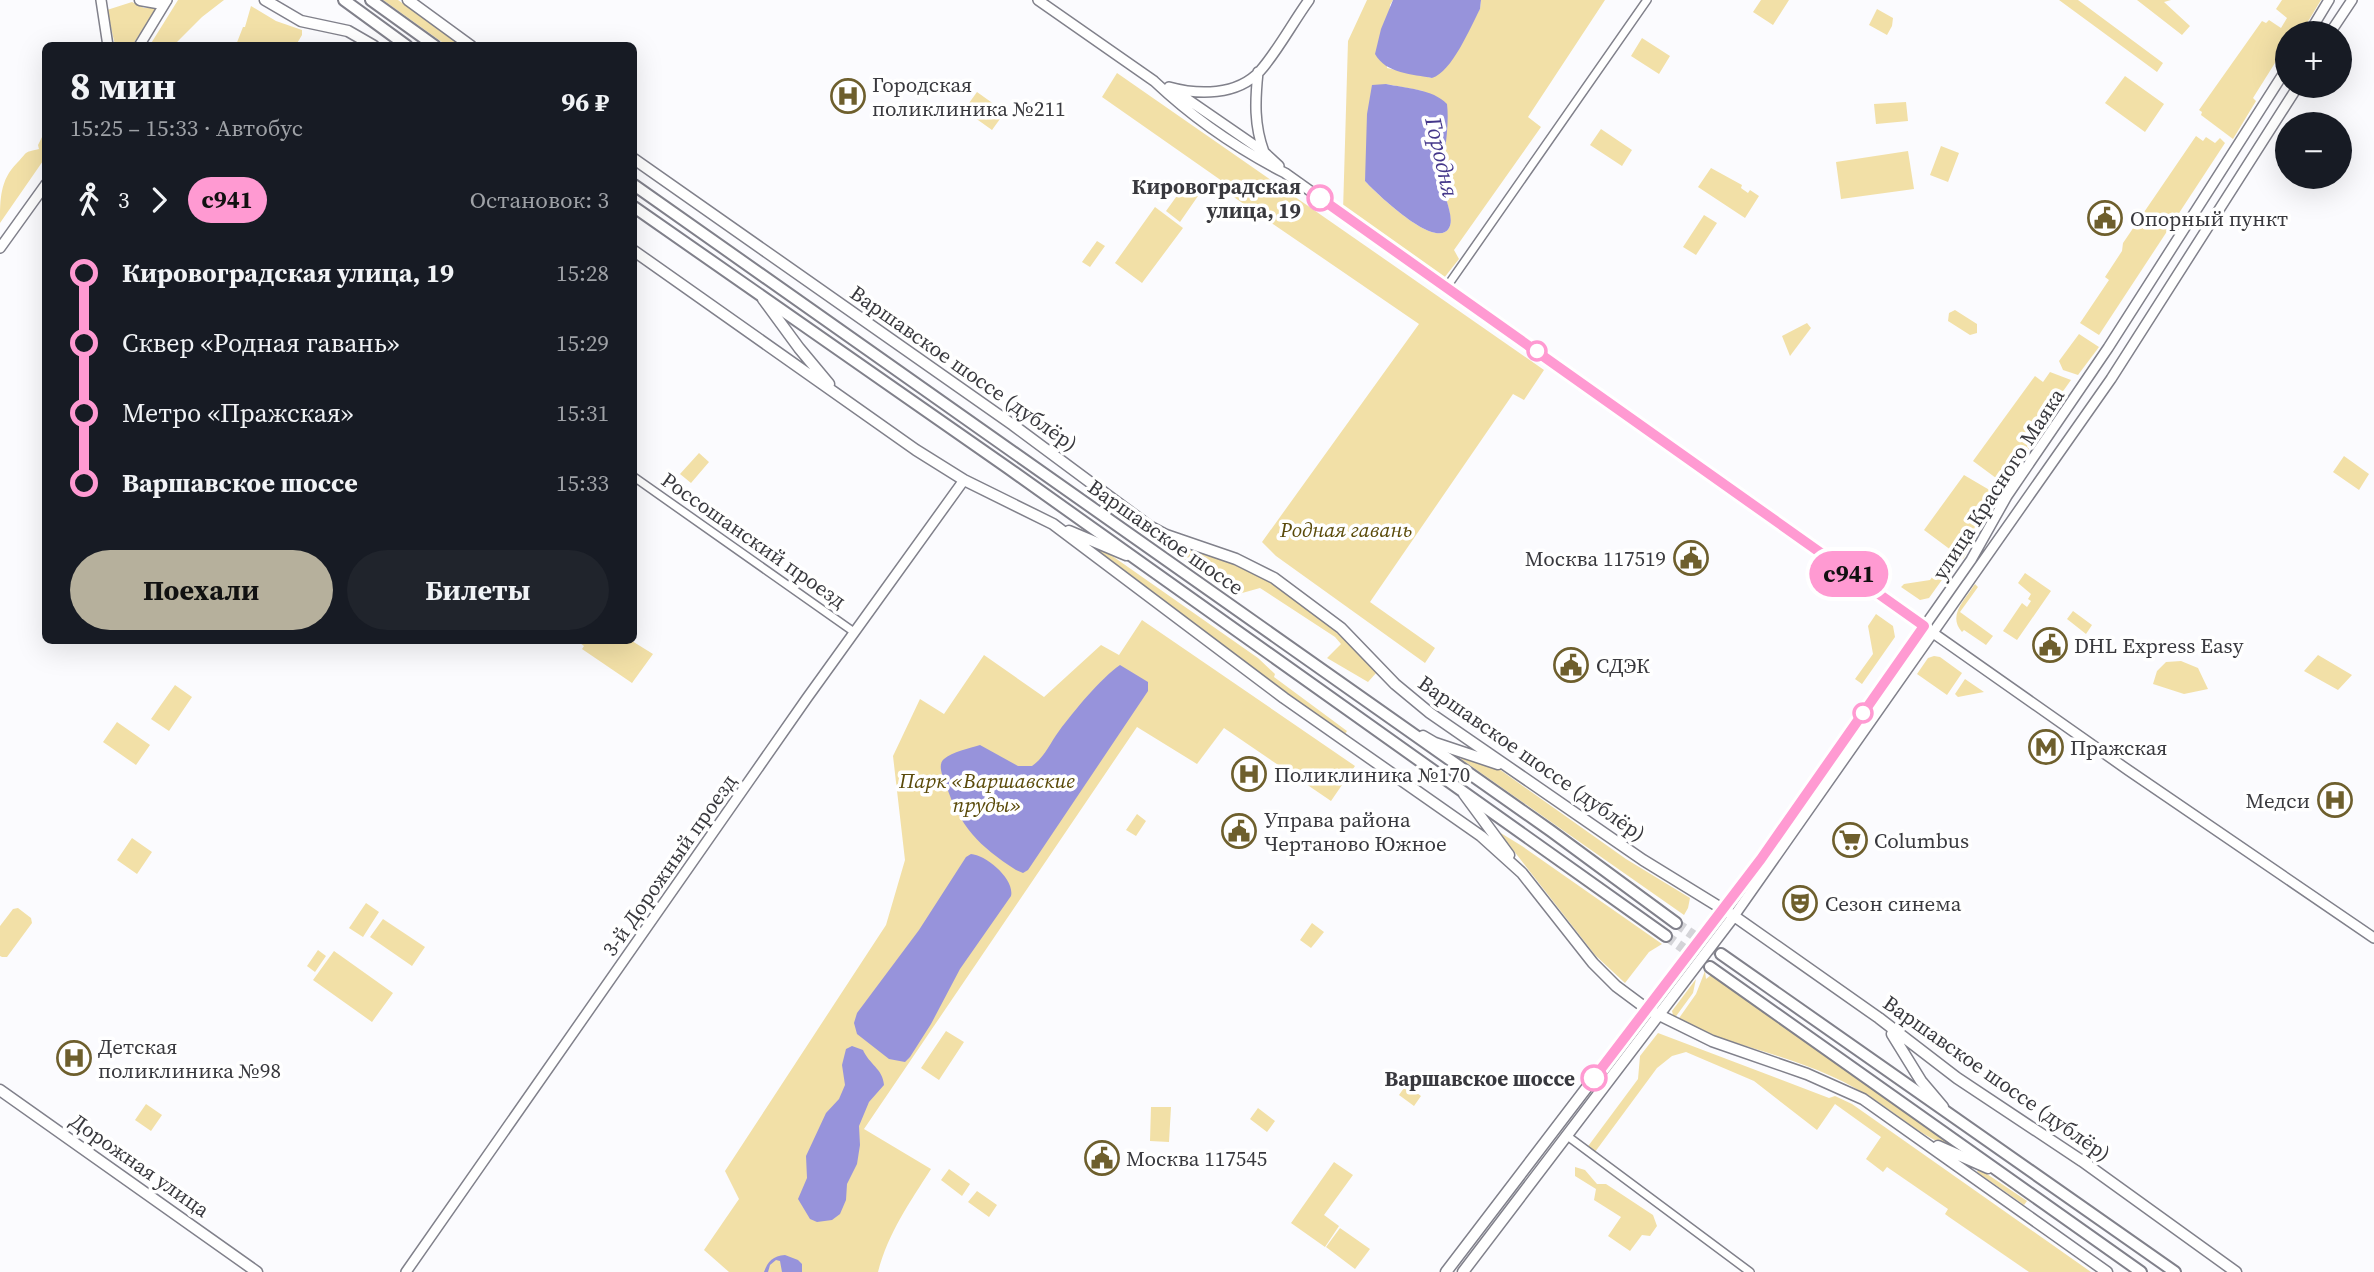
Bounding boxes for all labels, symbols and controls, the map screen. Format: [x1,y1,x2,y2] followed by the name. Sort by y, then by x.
[2275,21,2352,189] map controls
[2275,21,2352,98] button: +
[70,60,176,112] text: 8 мин
[872,70,1065,123] place label: Городская поликлиника №211
[829,77,867,115] hospital icon: Городская поликлиника №211
[561,84,609,120] text: 96 ₽
[70,112,303,144] text: 15:25 – 15:33 · Автобус
[2275,112,2352,189] button: −
[1417,113,1467,200] water label: Городня
[1132,172,1301,225] place label: Кировоградская улица, 19
[70,181,108,219] icon: walk
[140,181,178,219] icon: forward
[202,183,253,216] text: с941
[118,184,130,216] text: 3
[470,184,609,216] text: Остановок: 3
[1307,185,1333,211] marker: Кировоградская улица, 19
[2086,199,2124,237] public building icon: Опорный пункт
[2130,204,2288,233] place label: Опорный пункт
[122,255,454,291] text: Кировоградская улица, 19
[556,257,609,289] text: 15:28
[845,278,1083,458] street label: Варшавское шоссе (дублёр)
[122,325,400,361] text: Сквер «Родная гавань»
[556,327,609,359] text: 15:29
[1527,341,1547,361] unlabelled marker
[1925,382,2071,585] street label: улица Красного Маяка
[122,395,353,431] text: Метро «Пражская»
[556,397,609,429] text: 15:31
[122,465,358,501] text: Варшавское шоссе
[656,465,852,615] street label: Россошанский проезд
[556,467,609,499] text: 15:33
[1082,472,1250,602] street label: Варшавское шоссе
[1279,515,1412,544] park label: Родная гавань
[1672,539,1710,577] public building icon: Москва 117519
[1525,544,1666,573] place label: Москва 117519
[70,550,333,630] button: Поехали
[347,550,609,630] button: Билеты
[1800,551,1898,597] line badge: с941
[1823,557,1875,590] text: с941
[2031,626,2069,664] public building icon: DHL Express Easy
[2074,631,2244,660] place label: DHL Express Easy
[1552,646,1590,684] public building icon: СДЭК
[1596,651,1650,680] place label: СДЭК
[1413,668,1651,848] street label: Варшавское шоссе (дублёр)
[1853,703,1873,723] unlabelled marker
[2027,728,2065,766] metro station icon: Пражская
[2070,733,2168,762] place label: Пражская
[1230,755,1268,793] hospital icon: Поликлиника №170
[1274,760,1470,789] place label: Поликлиника №170
[898,766,1075,819] park label: Парк «Варшавские пруды»
[595,768,743,962] street label: 3-й Дорожный проезд
[2316,781,2354,819] hospital icon: Медси
[2245,786,2310,815] place label: Медси
[1264,805,1447,858] place label: Управа района Чертаново Южное
[1220,812,1258,850] public building icon: Управа района Чертаново Южное
[1831,821,1869,859] supermarket icon: Columbus
[1874,826,1969,855] place label: Columbus
[1781,884,1819,922] theatre icon: Сезон синема
[1825,889,1962,918] place label: Сезон синема
[1878,988,2116,1168] street label: Варшавское шоссе (дублёр)
[98,1032,281,1085] place label: Детская поликлиника №98
[55,1039,93,1077] hospital icon: Детская поликлиника №98
[1385,1064,1575,1093] place label: Варшавское шоссе
[1581,1065,1607,1091] marker: Варшавское шоссе
[64,1106,216,1224] street label: Дорожная улица
[1083,1139,1121,1177] public building icon: Москва 117545
[1126,1144,1267,1173] place label: Москва 117545

